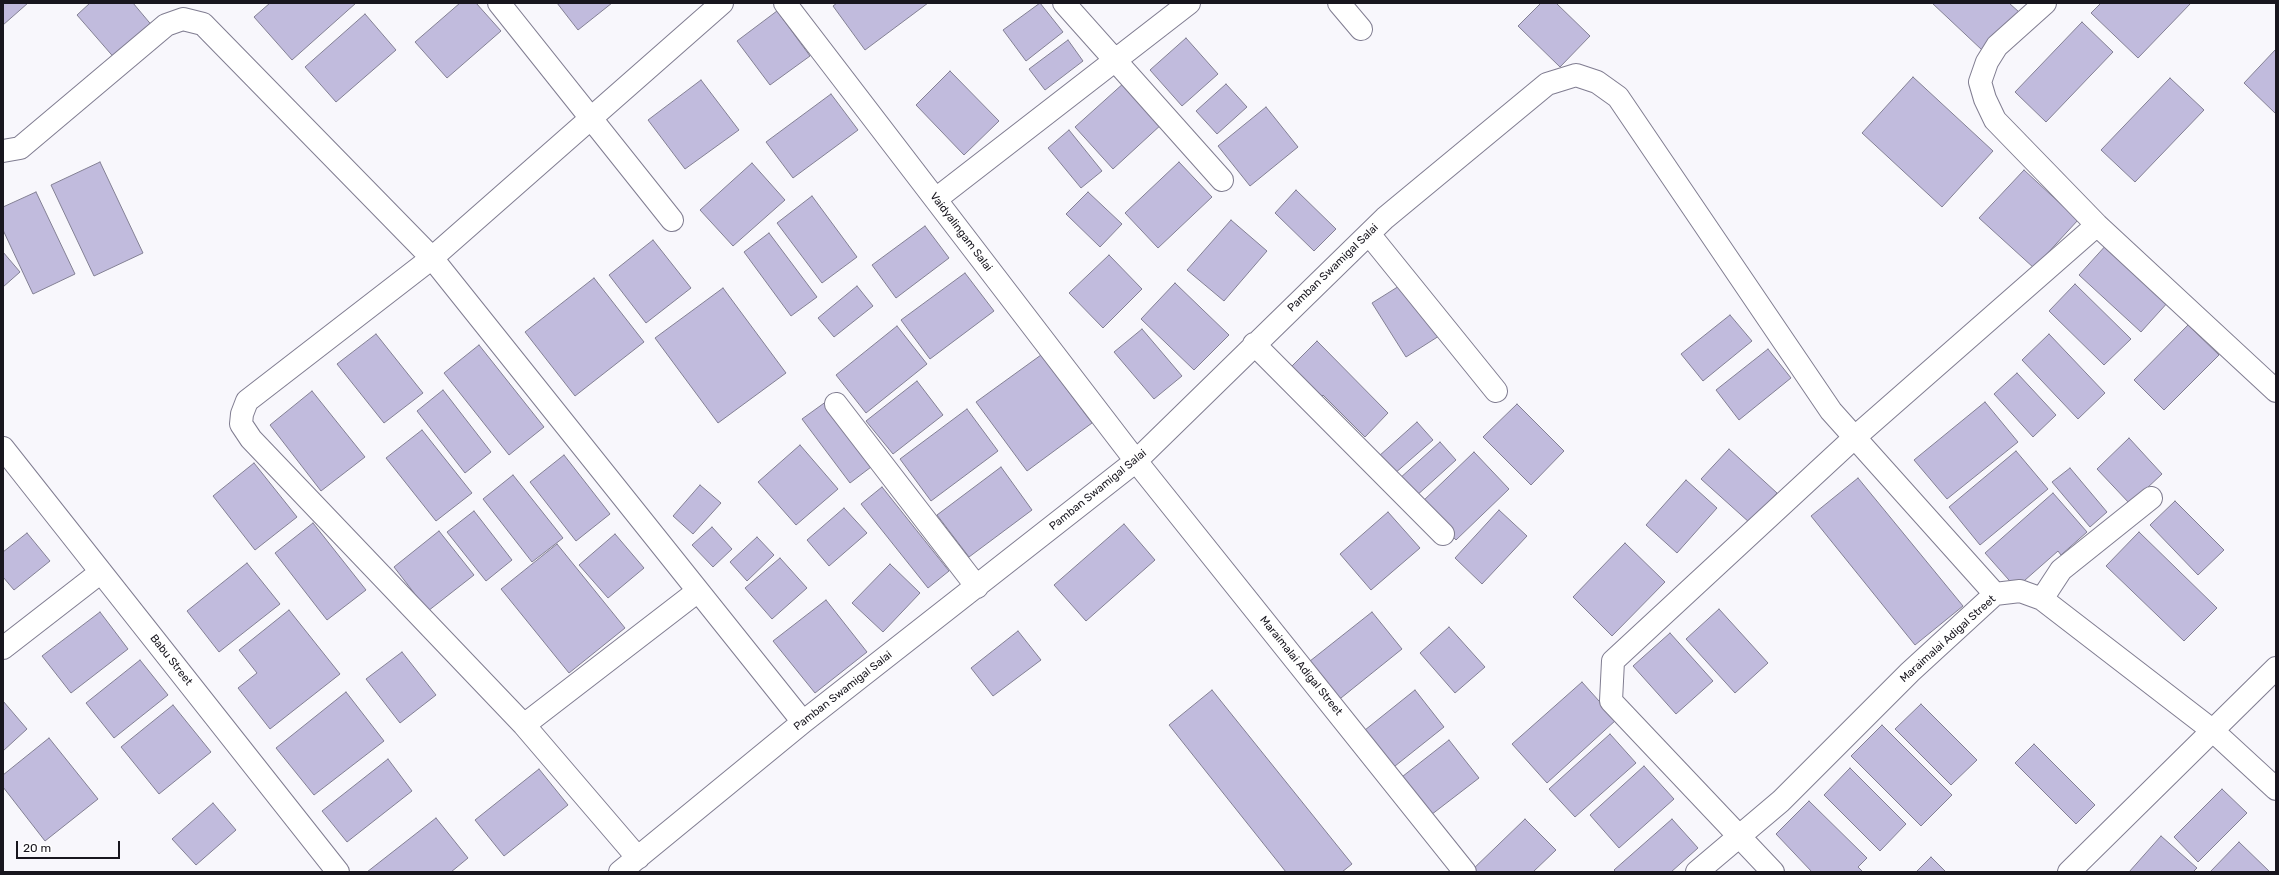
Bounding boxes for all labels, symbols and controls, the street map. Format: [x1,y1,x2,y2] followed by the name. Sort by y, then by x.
[927,190,995,274] street label: Vaidyalingam Salai
[1285,221,1381,315] street label: Pamban Swamigal Salai
[1047,447,1149,533] street label: Pamban Swamigal Salai
[1898,593,1998,685] street label: Maraimalai Adigal Street
[1257,614,1345,718] street label: Maraimalai Adigal Street
[147,632,195,688] street label: Babu Street
[791,649,895,733] street label: Pamban Swamigal Salai
[18,833,122,859] scale bar
[23,841,51,855] text: 20 m

